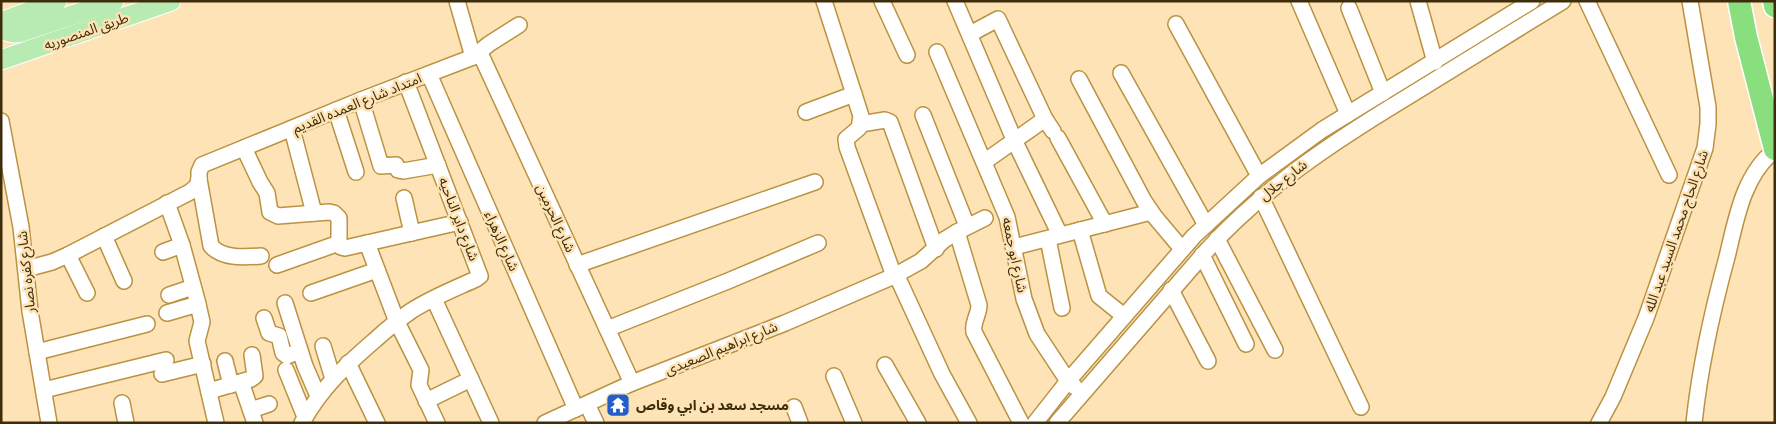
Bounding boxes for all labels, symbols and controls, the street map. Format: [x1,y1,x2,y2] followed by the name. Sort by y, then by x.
[41,8,131,55] street label: طريق المنصوريه
[290,69,425,139] street label: امتداد شارع العمده القديم
[1640,148,1714,315] street label: شارع الحاج محمد السيد عبد الله
[1255,156,1312,206] street label: شارع جلال
[433,174,483,264] street label: شارع داير الناحيه
[530,181,580,256] street label: شارع الحرمين
[479,208,523,275] street label: شارع الزهراء
[996,216,1032,295] street label: شارع ابو جمعه
[13,230,41,315] street label: شارع كفره نصار
[662,317,781,381] street label: شارع ابراهيم الصعيدى
[605,392,631,418] temple icon: مسجد سعد بن ابي وقاص
[636,396,789,416] place label: مسجد سعد بن ابي وقاص

